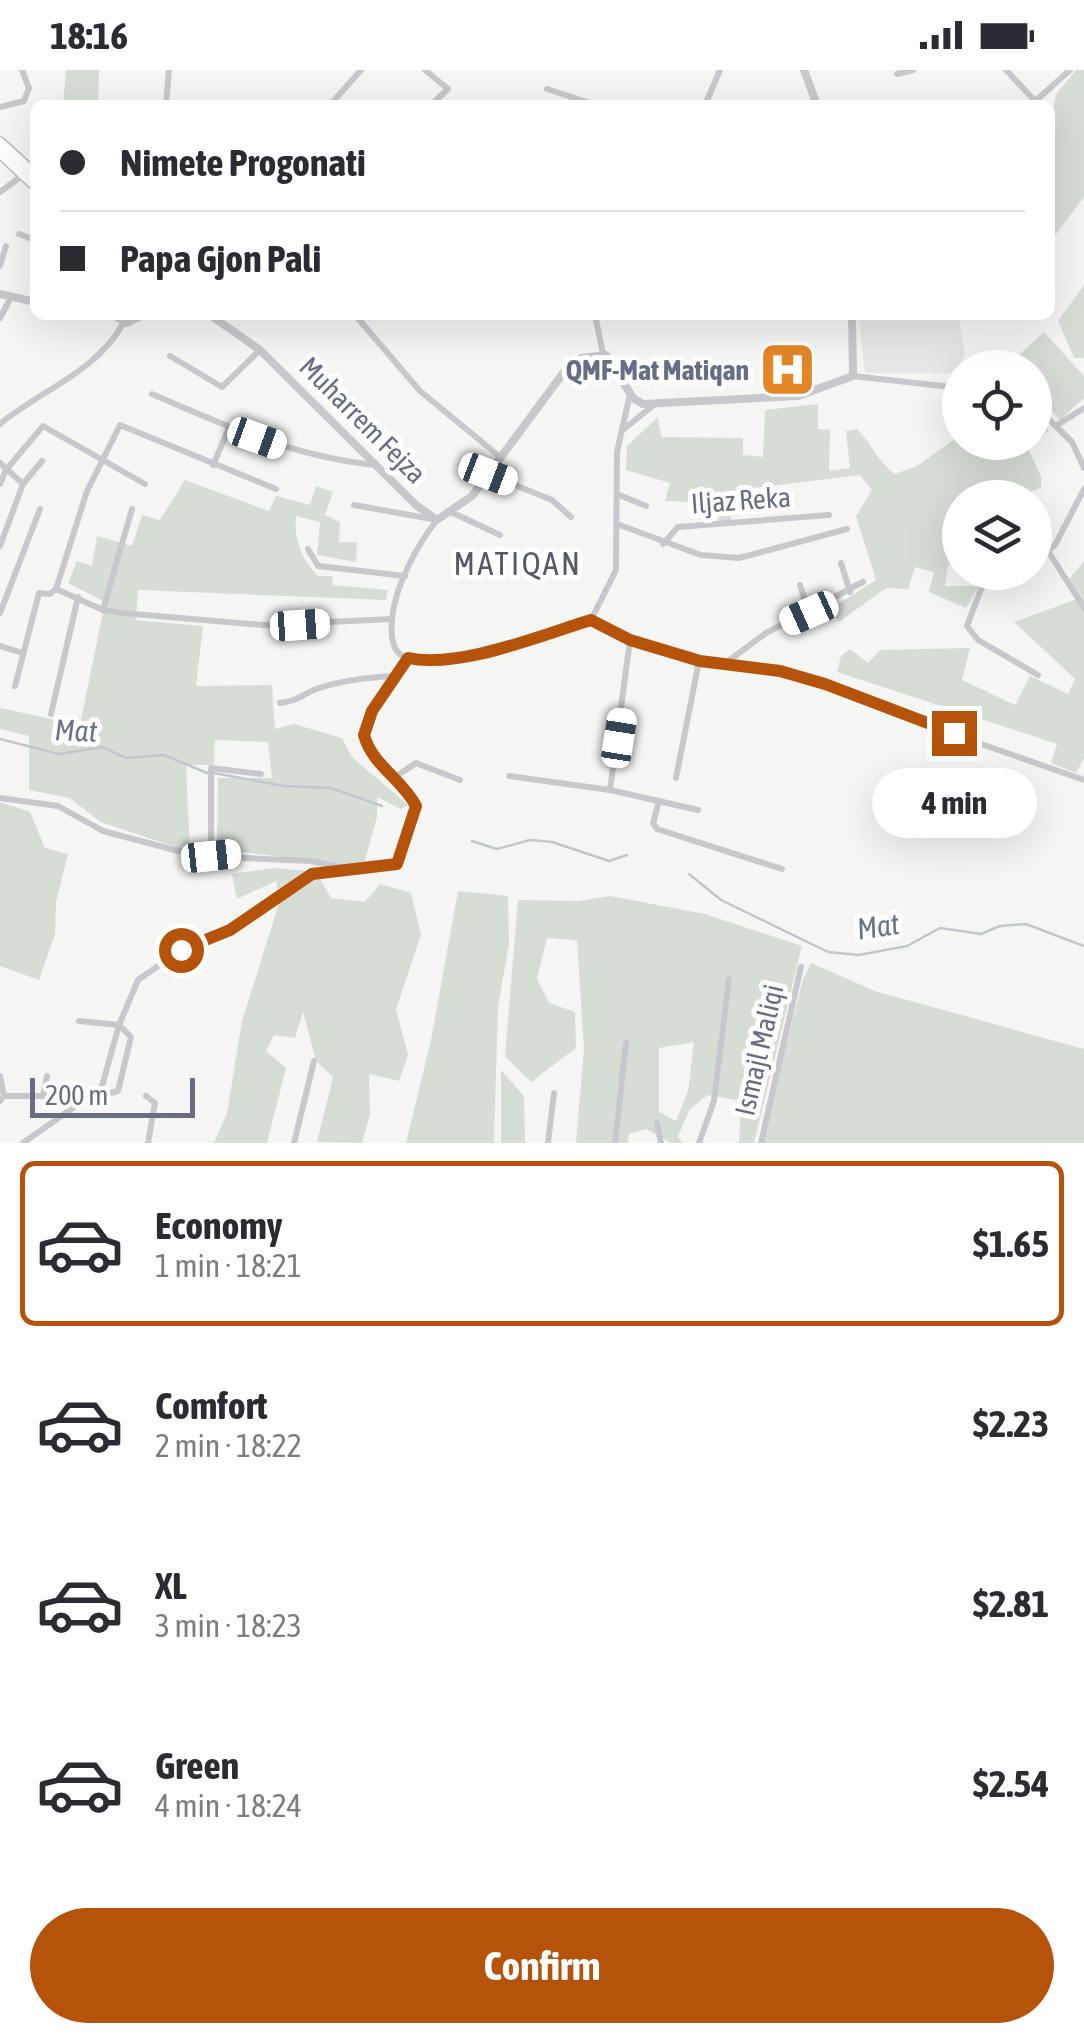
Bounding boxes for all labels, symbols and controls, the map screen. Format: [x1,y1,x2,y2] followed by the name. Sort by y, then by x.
[50,14,128,57] text: 18:16
[120,141,366,184] text: Nimete Progonati
[120,237,321,280] text: Papa Gjon Pali
[758,340,818,400] hospital icon: QMF-Mat Matiqan
[293,350,433,490] street label: Muharrem Fejza
[942,350,1052,590] map controls
[942,350,1052,460] button: locate
[566,354,749,386] place label: QMF-Mat Matiqan
[224,414,290,462] car
[455,449,521,499] car
[942,480,1052,590] button: layers
[690,481,792,519] street label: Iljaz Reka
[454,545,582,582] district label: MATIQAN
[775,587,843,639] car
[269,608,331,642] car
[599,706,639,770] car
[932,711,977,756] route end
[54,712,98,748] water label: Mat
[872,768,1036,838] callout: 4 min
[922,784,987,821] text: 4 min
[180,838,242,874] car
[854,906,902,946] water label: Mat
[159,928,204,973] route start
[728,981,790,1119] street label: Ismajl Maliqi
[30,1073,195,1118] scale bar
[45,1079,108,1111] text: 200 m
[35,1199,125,1289] icon: car
[155,1204,282,1247] text: Economy
[973,1222,1049,1265] text: $1.65
[155,1247,302,1284] text: 1 min · 18:21
[35,1379,125,1469] icon: car
[155,1384,267,1427] text: Comfort
[973,1402,1049,1445] text: $2.23
[155,1427,302,1464] text: 2 min · 18:22
[35,1559,125,1649] icon: car
[155,1564,187,1607] text: XL
[973,1582,1049,1625] text: $2.81
[155,1607,302,1644] text: 3 min · 18:23
[35,1739,125,1829] icon: car
[155,1744,239,1787] text: Green
[973,1762,1049,1805] text: $2.54
[155,1787,302,1824] text: 4 min · 18:24
[30,1908,1054,2023] button: Confirm

